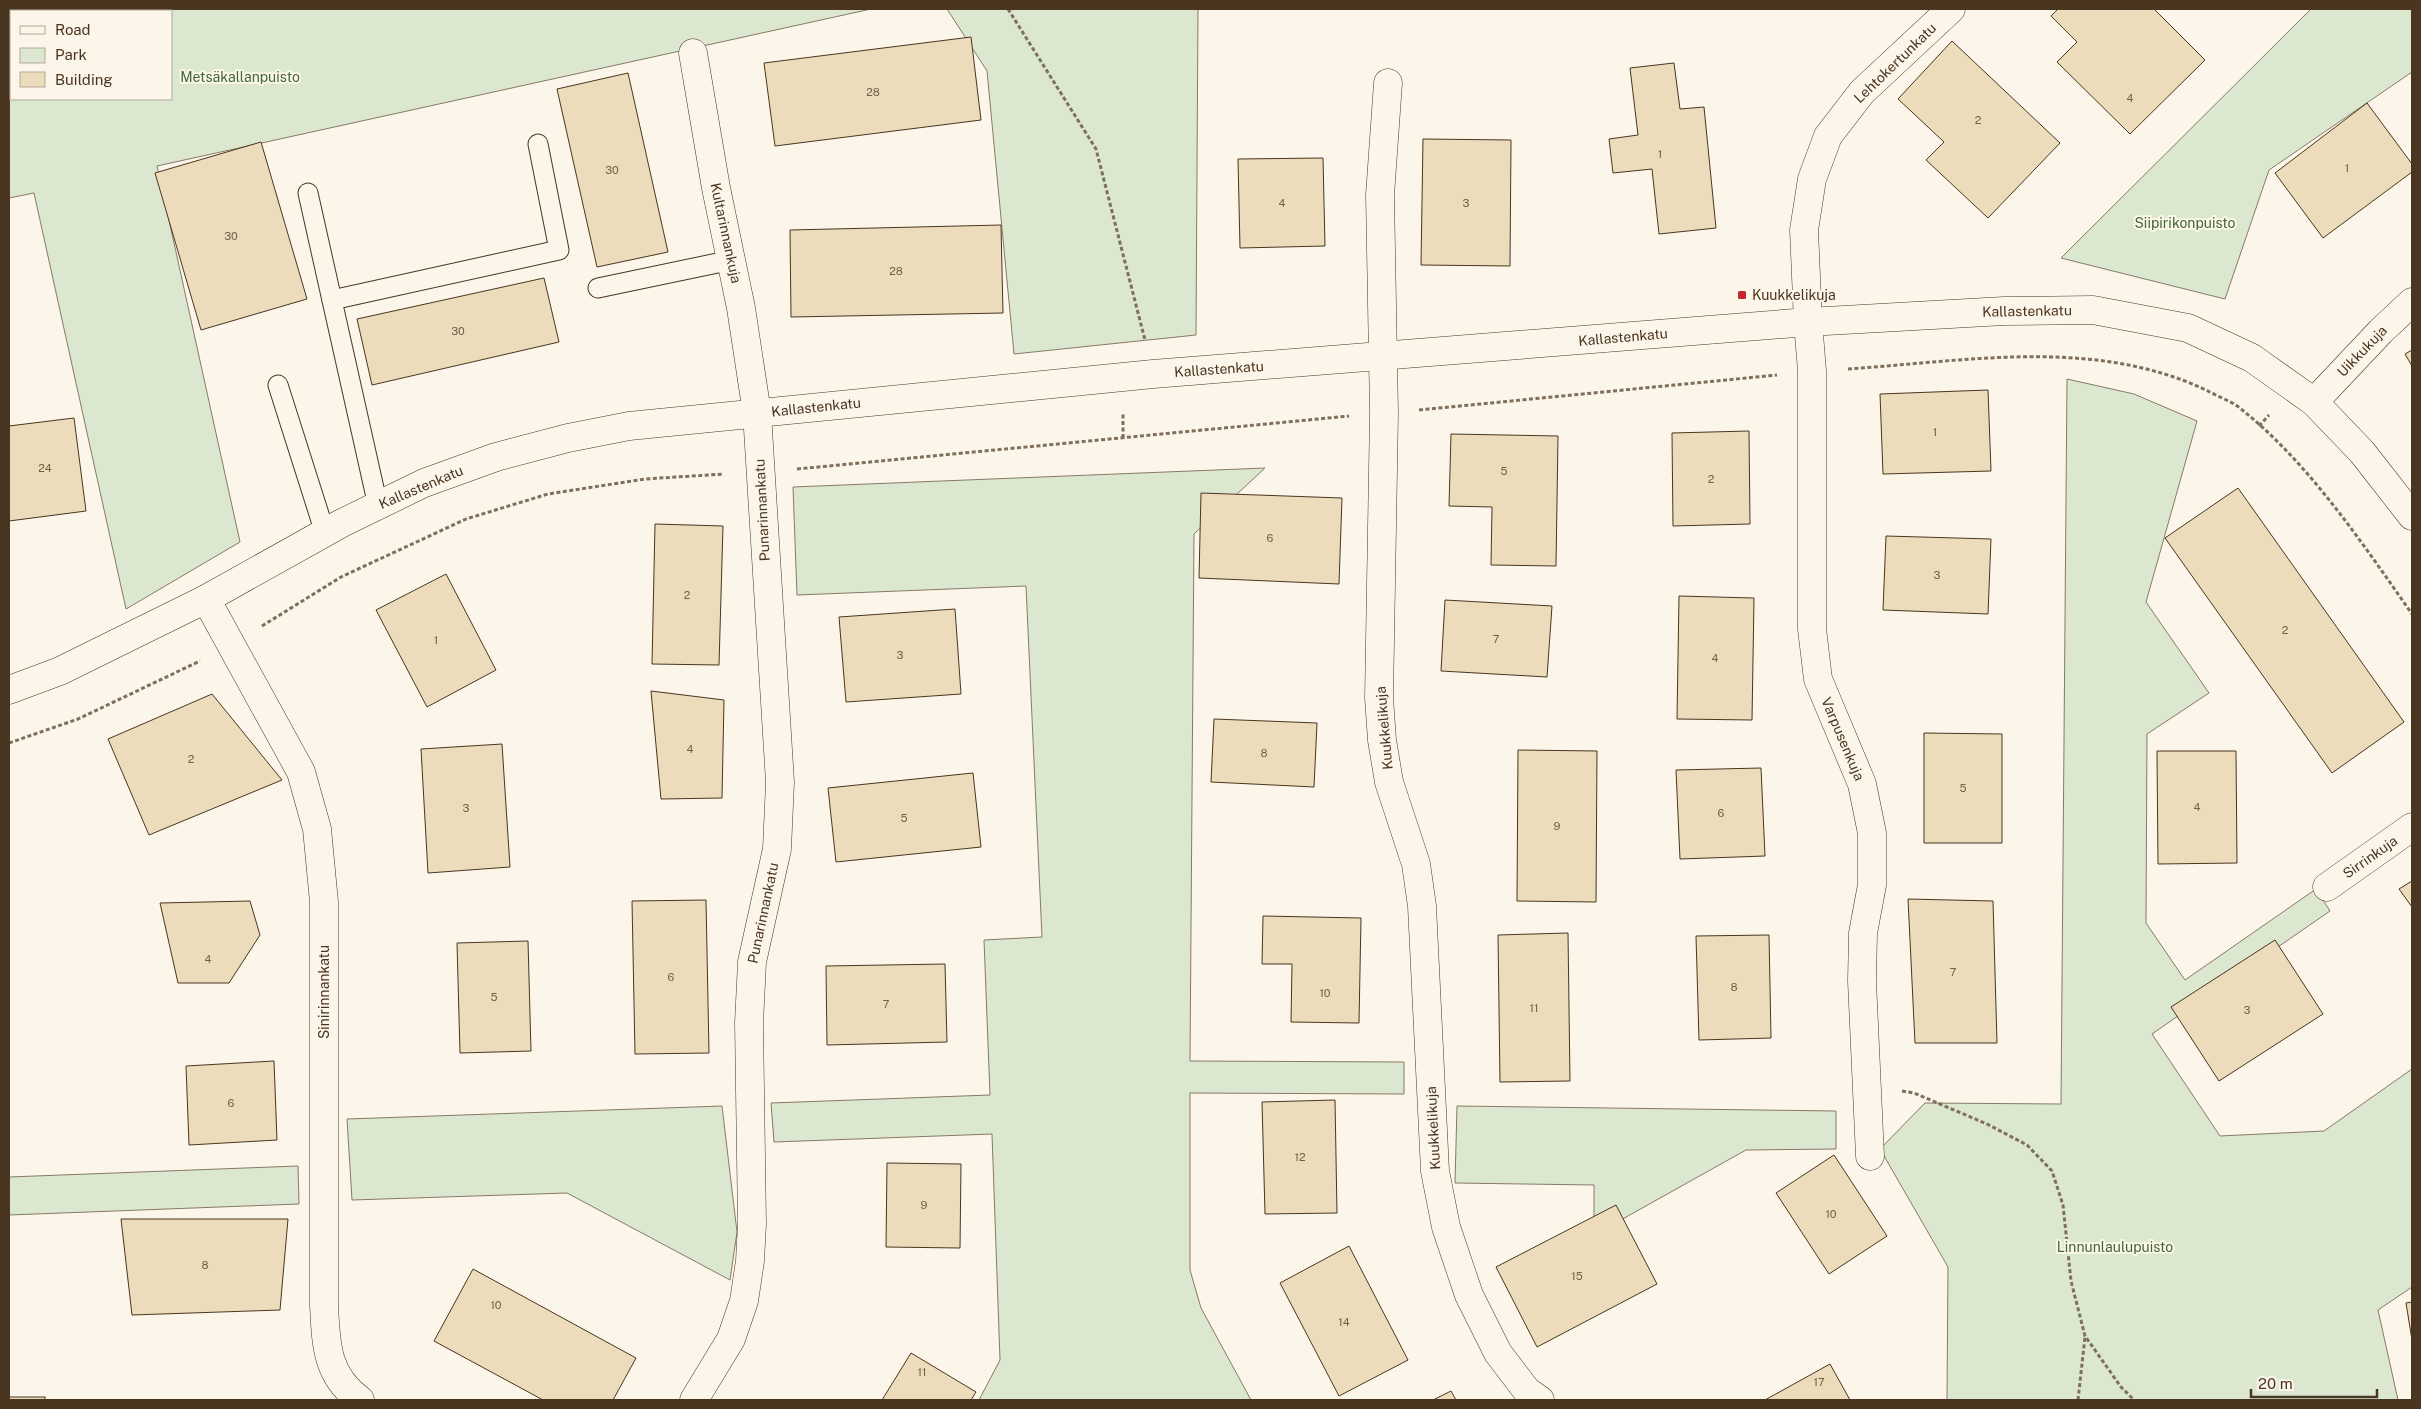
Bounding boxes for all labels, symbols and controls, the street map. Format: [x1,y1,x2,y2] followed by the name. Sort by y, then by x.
[10,10,172,100] legend
[1851,20,1939,106] street label: Lehtokertunkatu
[55,21,91,38] text: Road
[55,46,87,63] text: Park
[180,69,300,85] park label: Metsäkallanpuisto
[55,71,113,88] text: Building
[866,86,880,98] house number: 28
[2127,92,2134,104] house number: 4
[1975,114,1982,126] house number: 2
[1658,148,1662,160] house number: 1
[2345,162,2349,174] house number: 1
[605,164,619,176] house number: 30
[708,181,744,285] street label: Kultarinnankuja
[1279,197,1286,209] house number: 4
[1463,197,1470,209] house number: 3
[2134,215,2236,231] park label: Siipirikonpuisto
[224,230,238,242] house number: 30
[889,265,903,277] house number: 28
[1752,287,1836,303] place label: Kuukkelikuja
[1736,289,1748,301] marker: Kuukkelikuja
[1982,302,2072,320] street label: Kallastenkatu
[2334,322,2390,380] street label: Uikkukuja
[451,325,465,337] house number: 30
[1578,325,1668,349] street label: Kallastenkatu
[1174,358,1264,380] street label: Kallastenkatu
[770,394,862,420] street label: Kallastenkatu
[1933,426,1937,438] house number: 1
[751,458,773,562] street label: Punarinnankatu
[38,462,52,474] house number: 24
[377,462,465,512] street label: Kallastenkatu
[1500,465,1508,477] house number: 5
[1708,473,1715,485] house number: 2
[1267,532,1274,544] house number: 6
[1934,569,1941,581] house number: 3
[684,589,691,601] house number: 2
[2282,624,2289,636] house number: 2
[1493,633,1500,645] house number: 7
[434,634,438,646] house number: 1
[897,649,904,661] house number: 3
[1712,652,1719,664] house number: 4
[1372,686,1396,770] street label: Kuukkelikuja
[1818,695,1868,783] street label: Varpusenkuja
[687,743,694,755] house number: 4
[1260,747,1268,759] house number: 8
[188,753,195,765] house number: 2
[1959,782,1967,794] house number: 5
[2194,801,2201,813] house number: 4
[463,802,470,814] house number: 3
[1718,807,1725,819] house number: 6
[900,812,908,824] house number: 5
[1554,820,1561,832] house number: 9
[2340,832,2400,882] street label: Sirrinkuja
[745,861,781,965] street label: Punarinnankatu
[316,945,332,1039] street label: Sinirinnankatu
[205,953,212,965] house number: 4
[1950,966,1957,978] house number: 7
[668,971,675,983] house number: 6
[1730,981,1738,993] house number: 8
[1319,987,1331,999] house number: 10
[490,991,498,1003] house number: 5
[883,998,890,1010] house number: 7
[1530,1002,1538,1014] house number: 11
[2244,1004,2251,1016] house number: 3
[1423,1086,1443,1170] street label: Kuukkelikuja
[228,1097,235,1109] house number: 6
[1294,1151,1306,1163] house number: 12
[921,1199,928,1211] house number: 9
[1825,1208,1837,1220] house number: 10
[2057,1239,2173,1255] park label: Linnunlaulupuisto
[201,1259,209,1271] house number: 8
[1571,1270,1583,1282] house number: 15
[490,1299,502,1311] house number: 10
[1338,1316,1350,1328] house number: 14
[918,1366,926,1378] house number: 11
[2251,1366,2377,1398] scale bar
[2258,1375,2293,1392] text: 20 m
[1813,1376,1825,1388] house number: 17

